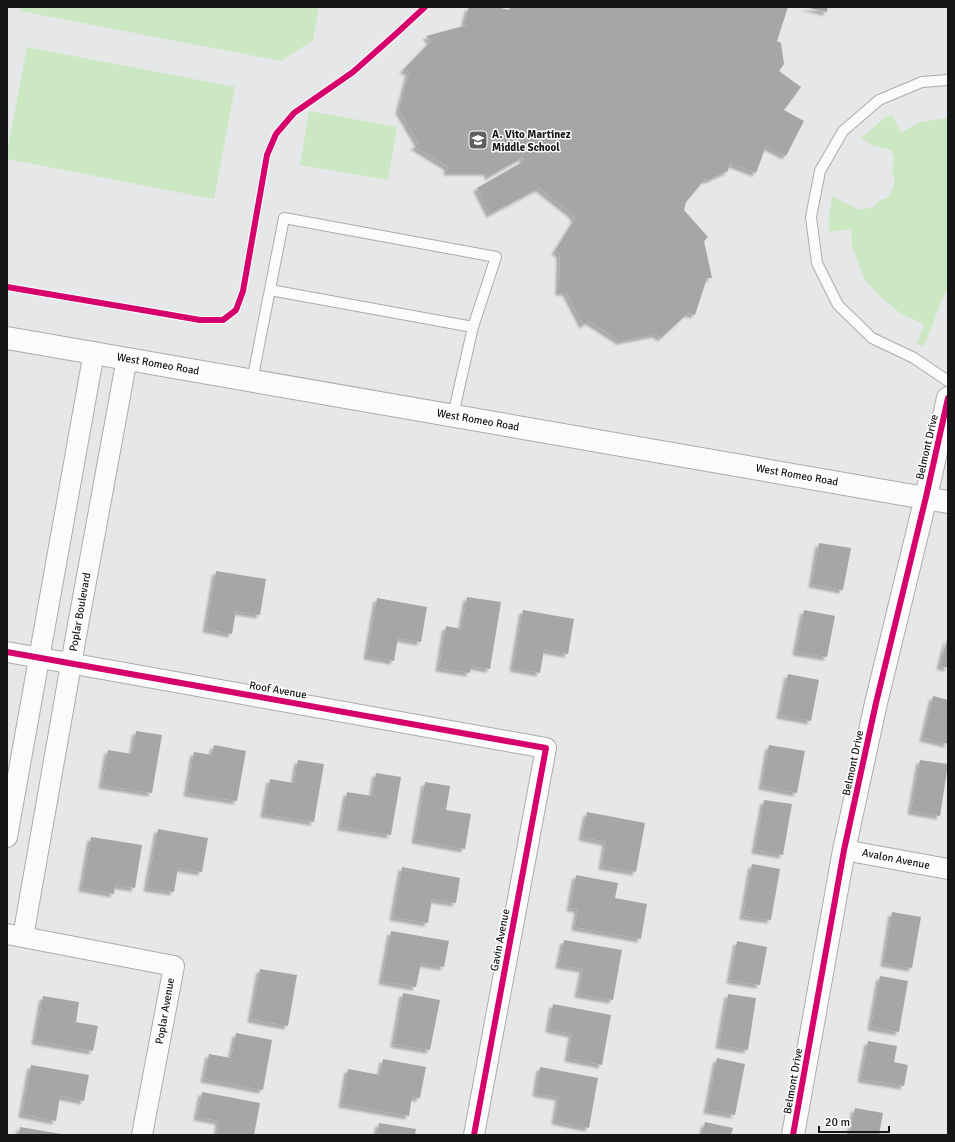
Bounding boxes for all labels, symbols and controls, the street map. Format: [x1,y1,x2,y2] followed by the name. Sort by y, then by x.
[492,128,571,154] place label: A. Vito Martinez Middle School
[467,129,489,151] school or university icon: A. Vito Martinez Middle School
[116,350,200,378] street label: West Romeo Road
[436,406,520,434] street label: West Romeo Road
[913,413,941,481] street label: Belmont Drive
[755,461,839,489] street label: West Romeo Road
[67,571,93,653] street label: Poplar Boulevard
[248,679,308,701] street label: Roof Avenue
[840,729,866,797] street label: Belmont Drive
[861,846,931,872] street label: Avalon Avenue
[488,908,512,972] street label: Gavin Avenue
[153,977,177,1045] street label: Poplar Avenue
[781,1047,805,1115] street label: Belmont Drive
[819,1108,889,1134] scale bar
[825,1115,850,1130] text: 20 m

